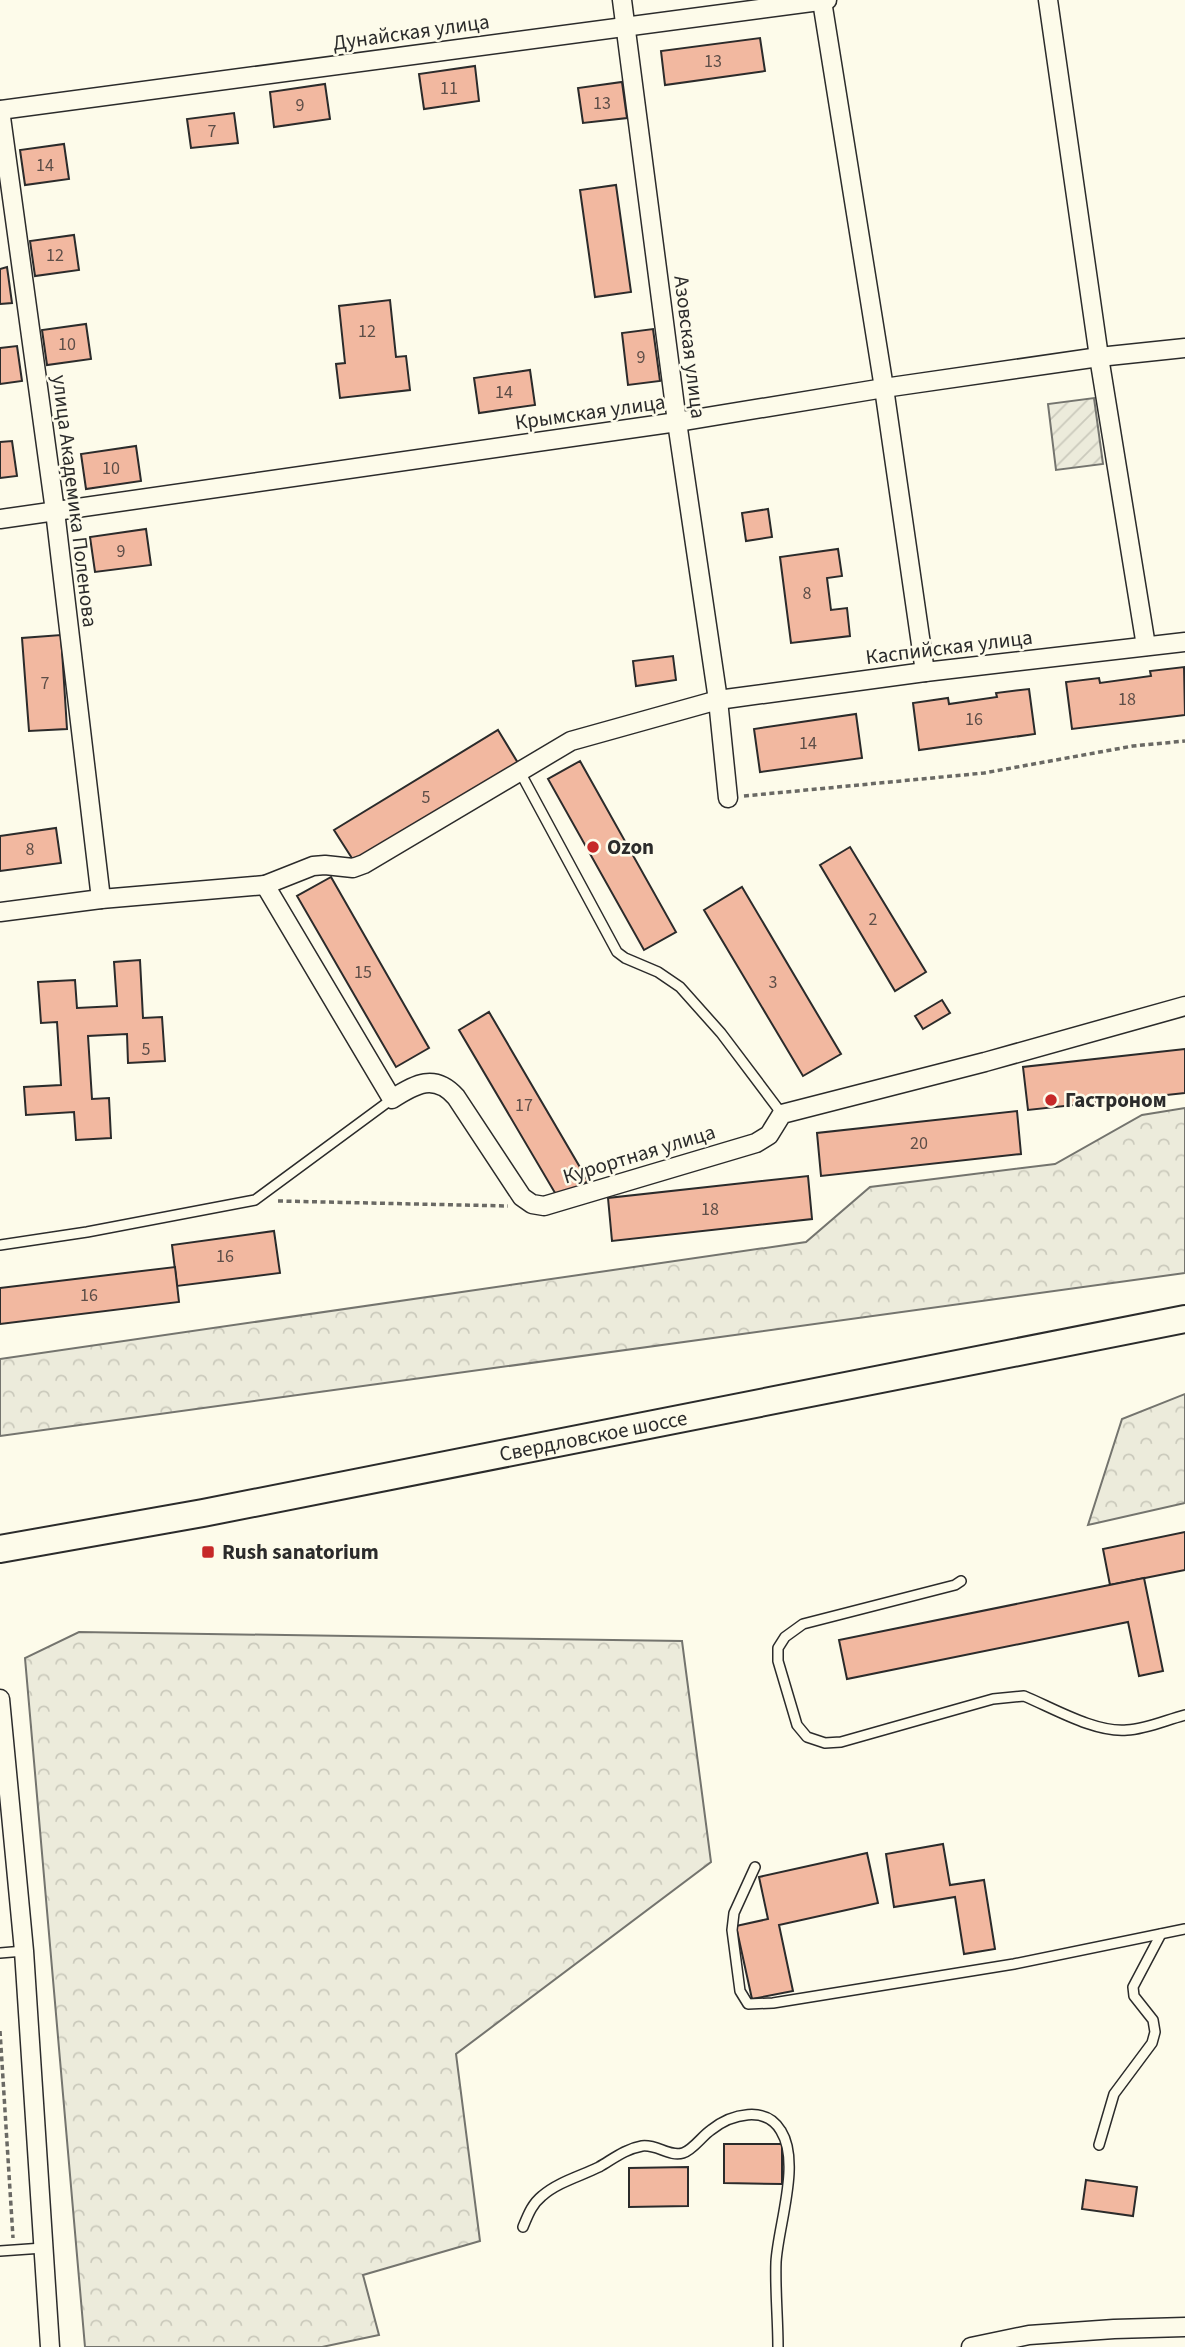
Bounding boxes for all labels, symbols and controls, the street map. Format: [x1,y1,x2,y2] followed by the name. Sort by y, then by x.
[331,6,491,58] street label: Дунайская улица
[704,49,722,74] house number: 13
[440,76,458,101] house number: 11
[593,91,611,116] house number: 13
[296,93,305,118] house number: 9
[208,119,217,144] house number: 7
[36,153,54,178] house number: 14
[46,243,64,268] house number: 12
[666,274,714,420] street label: Азовская улица
[358,319,376,344] house number: 12
[58,332,76,357] house number: 10
[637,345,646,370] house number: 9
[45,373,105,629] street label: улица Академика Поленова
[495,380,513,405] house number: 14
[513,387,667,437] street label: Крымская улица
[102,456,120,481] house number: 10
[117,539,126,564] house number: 9
[803,581,812,606] house number: 8
[864,622,1034,672] street label: Каспийская улица
[41,671,50,696] house number: 7
[1118,687,1136,712] house number: 18
[965,707,983,732] house number: 16
[799,731,817,756] house number: 14
[422,785,431,810] house number: 5
[607,832,654,862] place label: Ozon
[26,837,35,862] house number: 8
[585,839,601,855] marker: Ozon
[869,907,878,932] house number: 2
[354,960,372,985] house number: 15
[769,970,778,995] house number: 3
[142,1037,151,1062] house number: 5
[1065,1085,1167,1115] place label: Гастроном
[1043,1092,1059,1108] marker: Гастроном
[515,1093,533,1118] house number: 17
[559,1117,719,1191] street label: Курортная улица
[910,1131,928,1156] house number: 20
[701,1197,719,1222] house number: 18
[216,1244,234,1269] house number: 16
[80,1283,98,1308] house number: 16
[497,1403,690,1469] street label: Свердловское шоссе
[222,1537,379,1567] place label: Rush sanatorium
[200,1544,216,1560] marker: Rush sanatorium

